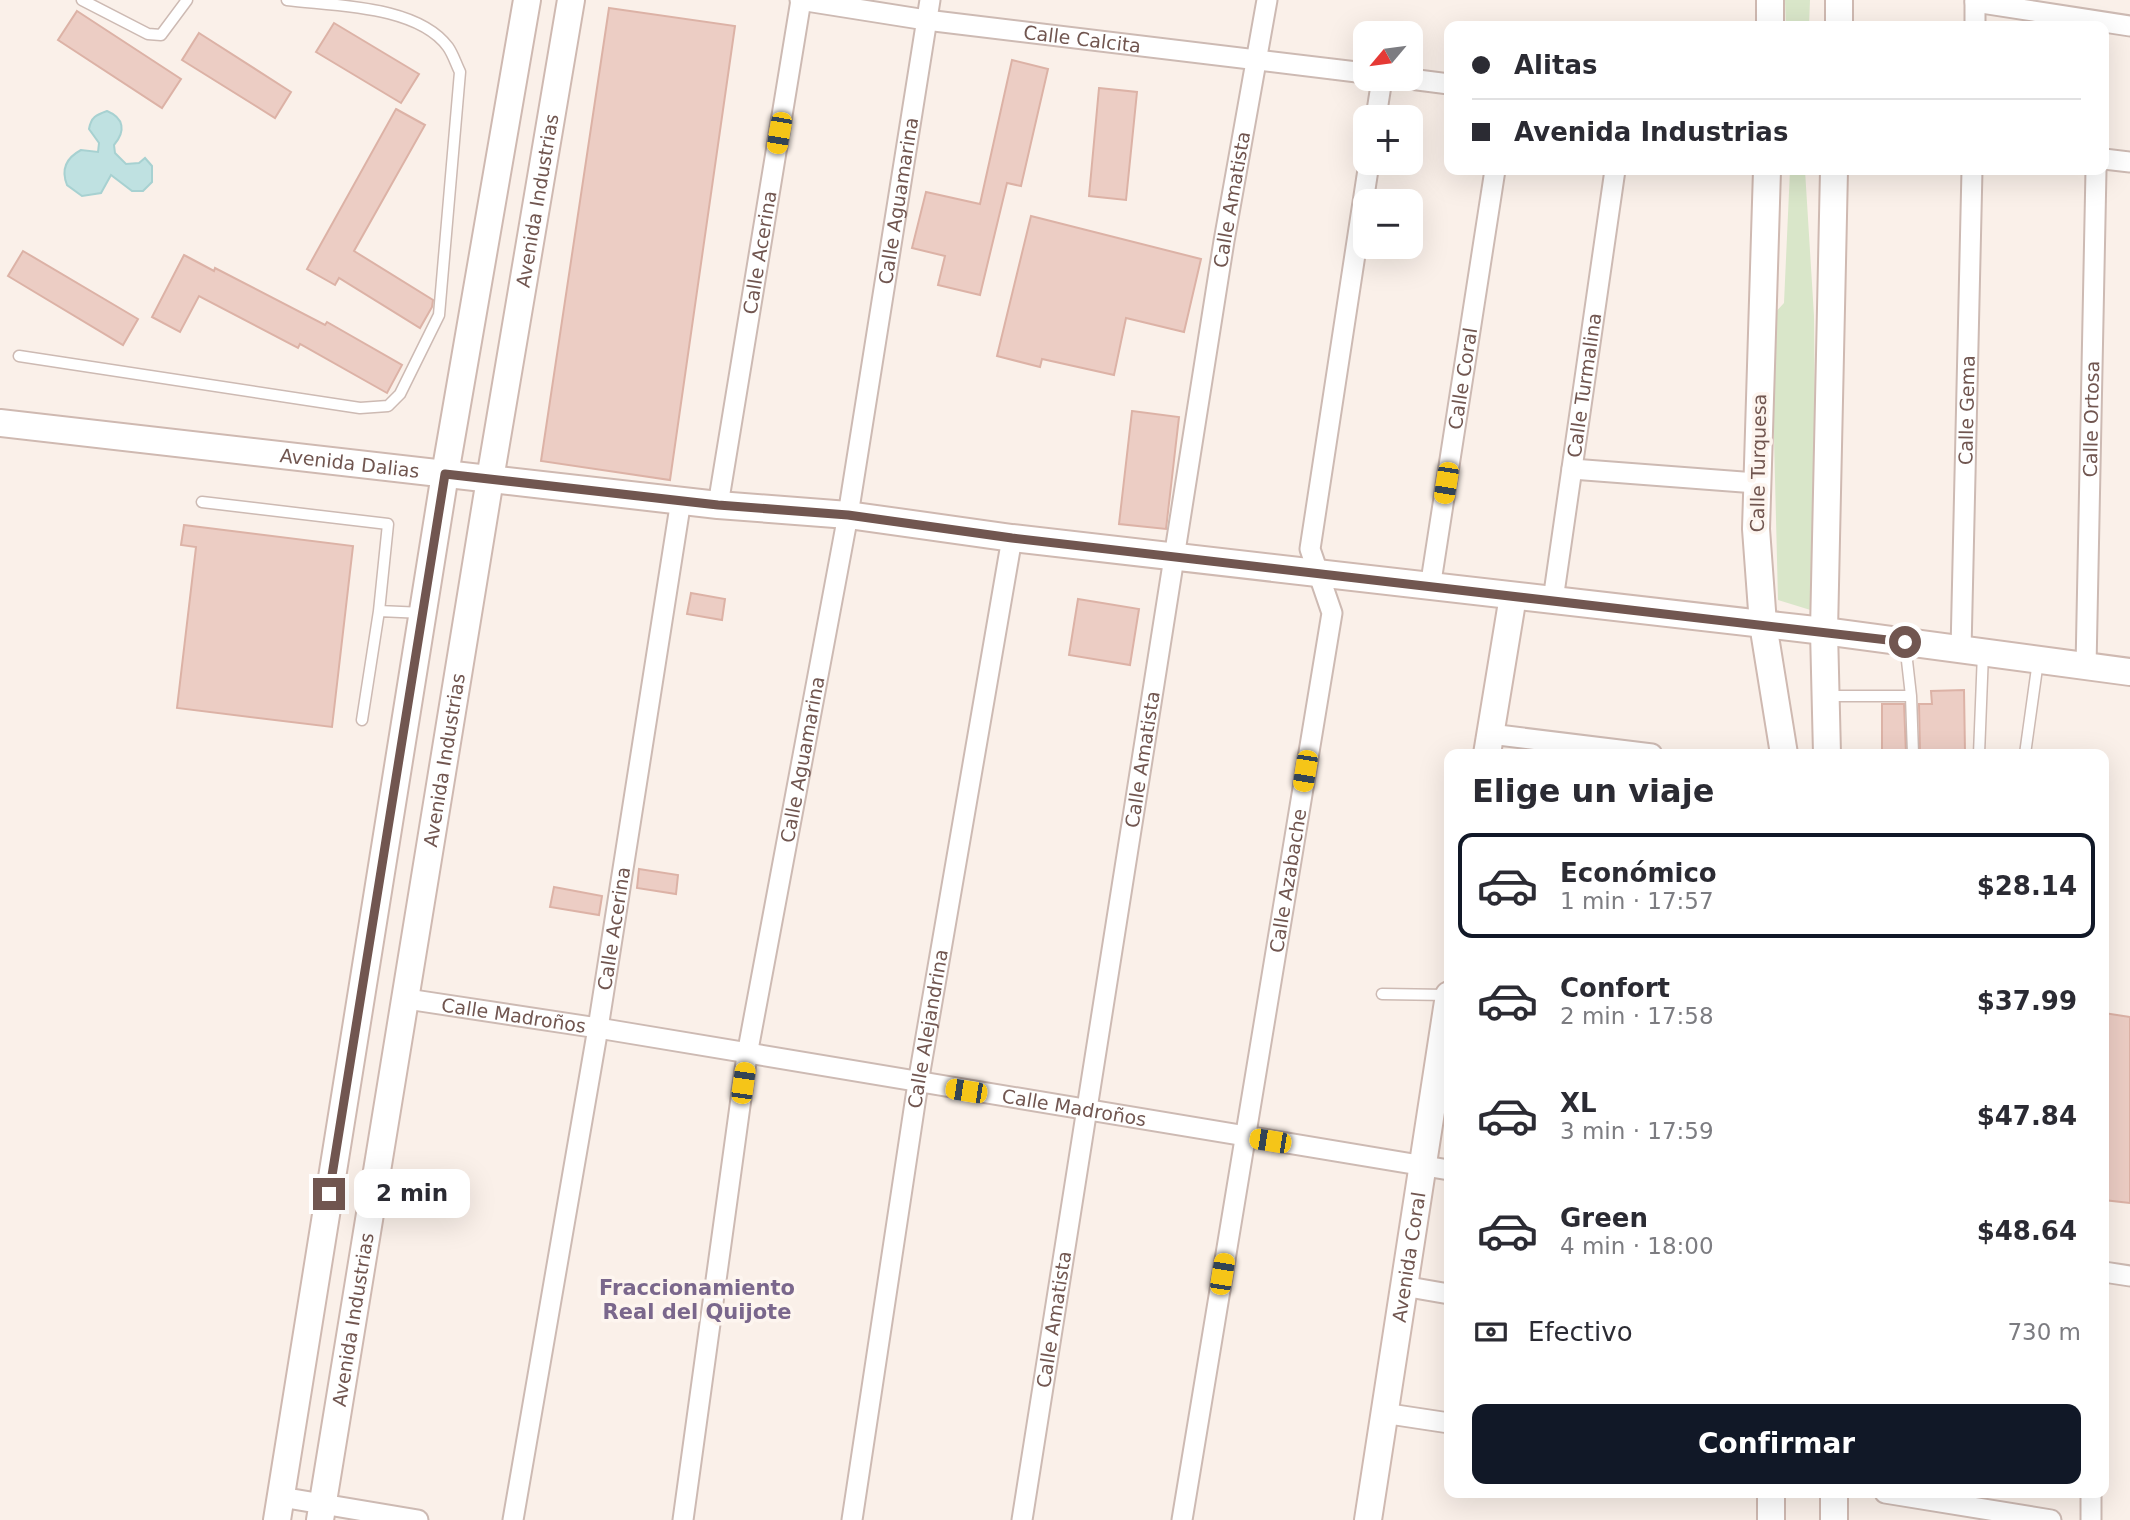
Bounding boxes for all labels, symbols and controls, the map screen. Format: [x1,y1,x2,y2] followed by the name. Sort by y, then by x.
[1022,21,1142,57] street label: Calle Calcita
[1353,21,1423,91] north arrow
[1353,21,1423,259] map controls
[1514,50,1597,80] text: Alitas
[1353,105,1423,175] button: +
[766,110,793,156] car
[512,112,563,289] street label: Avenida Industrias
[874,116,922,286] street label: Calle Aguamarina
[1514,117,1788,147] text: Avenida Industrias
[1209,130,1254,269] street label: Calle Amatista
[739,189,780,316] street label: Calle Acerina
[1353,189,1423,259] button: −
[1563,311,1605,459] street label: Calle Turmalina
[1444,326,1481,431] street label: Calle Coral
[1954,355,1979,465] street label: Calle Gema
[2079,361,2103,478] street label: Calle Ortosa
[1746,393,1770,533] street label: Calle Turquesa
[279,444,421,482] street label: Avenida Dalias
[1433,461,1460,505] car
[1889,626,1921,658] route start
[419,672,469,849] street label: Avenida Industrias
[776,674,829,845] street label: Calle Aguamarina
[1120,689,1164,829] street label: Calle Amatista
[1292,749,1319,793] car
[1472,772,1714,810] text: Elige un viaje
[1265,807,1310,954] street label: Calle Azabache
[1476,854,1539,917] icon: car
[1560,858,1717,888] text: Económico
[593,865,634,992] street label: Calle Acerina
[1977,871,2077,901] text: $28.14
[1560,888,1714,914] text: 1 min · 17:57
[903,948,952,1110] street label: Calle Alejandrina
[1476,969,1539,1032] icon: car
[1560,973,1670,1003] text: Confort
[1977,986,2077,1016] text: $37.99
[440,993,588,1037] street label: Calle Madroños
[1560,1003,1714,1029] text: 2 min · 17:58
[730,1061,757,1105] car
[944,1077,989,1105] car
[1476,1084,1539,1147] icon: car
[1000,1085,1148,1130] street label: Calle Madroños
[1560,1088,1597,1118] text: XL
[1977,1101,2077,1131] text: $47.84
[1560,1118,1714,1144] text: 3 min · 17:59
[1248,1127,1293,1155] car
[354,1170,469,1218] callout: 2 min
[313,1178,345,1210] route end
[376,1180,448,1206] text: 2 min
[1388,1190,1429,1324] street label: Avenida Coral
[1476,1199,1539,1262] icon: car
[1560,1203,1648,1233] text: Green
[1977,1216,2077,1246] text: $48.64
[328,1231,378,1408] street label: Avenida Industrias
[1560,1233,1714,1259] text: 4 min · 18:00
[1032,1250,1075,1389] street label: Calle Amatista
[1209,1252,1236,1296] car
[599,1276,795,1324] district label: Fraccionamiento Real del Quijote
[1472,1313,1510,1351] icon: cash
[1528,1317,1633,1347] text: Efectivo
[2007,1319,2081,1345] text: 730 m
[1472,1404,2081,1484] button: Confirmar

